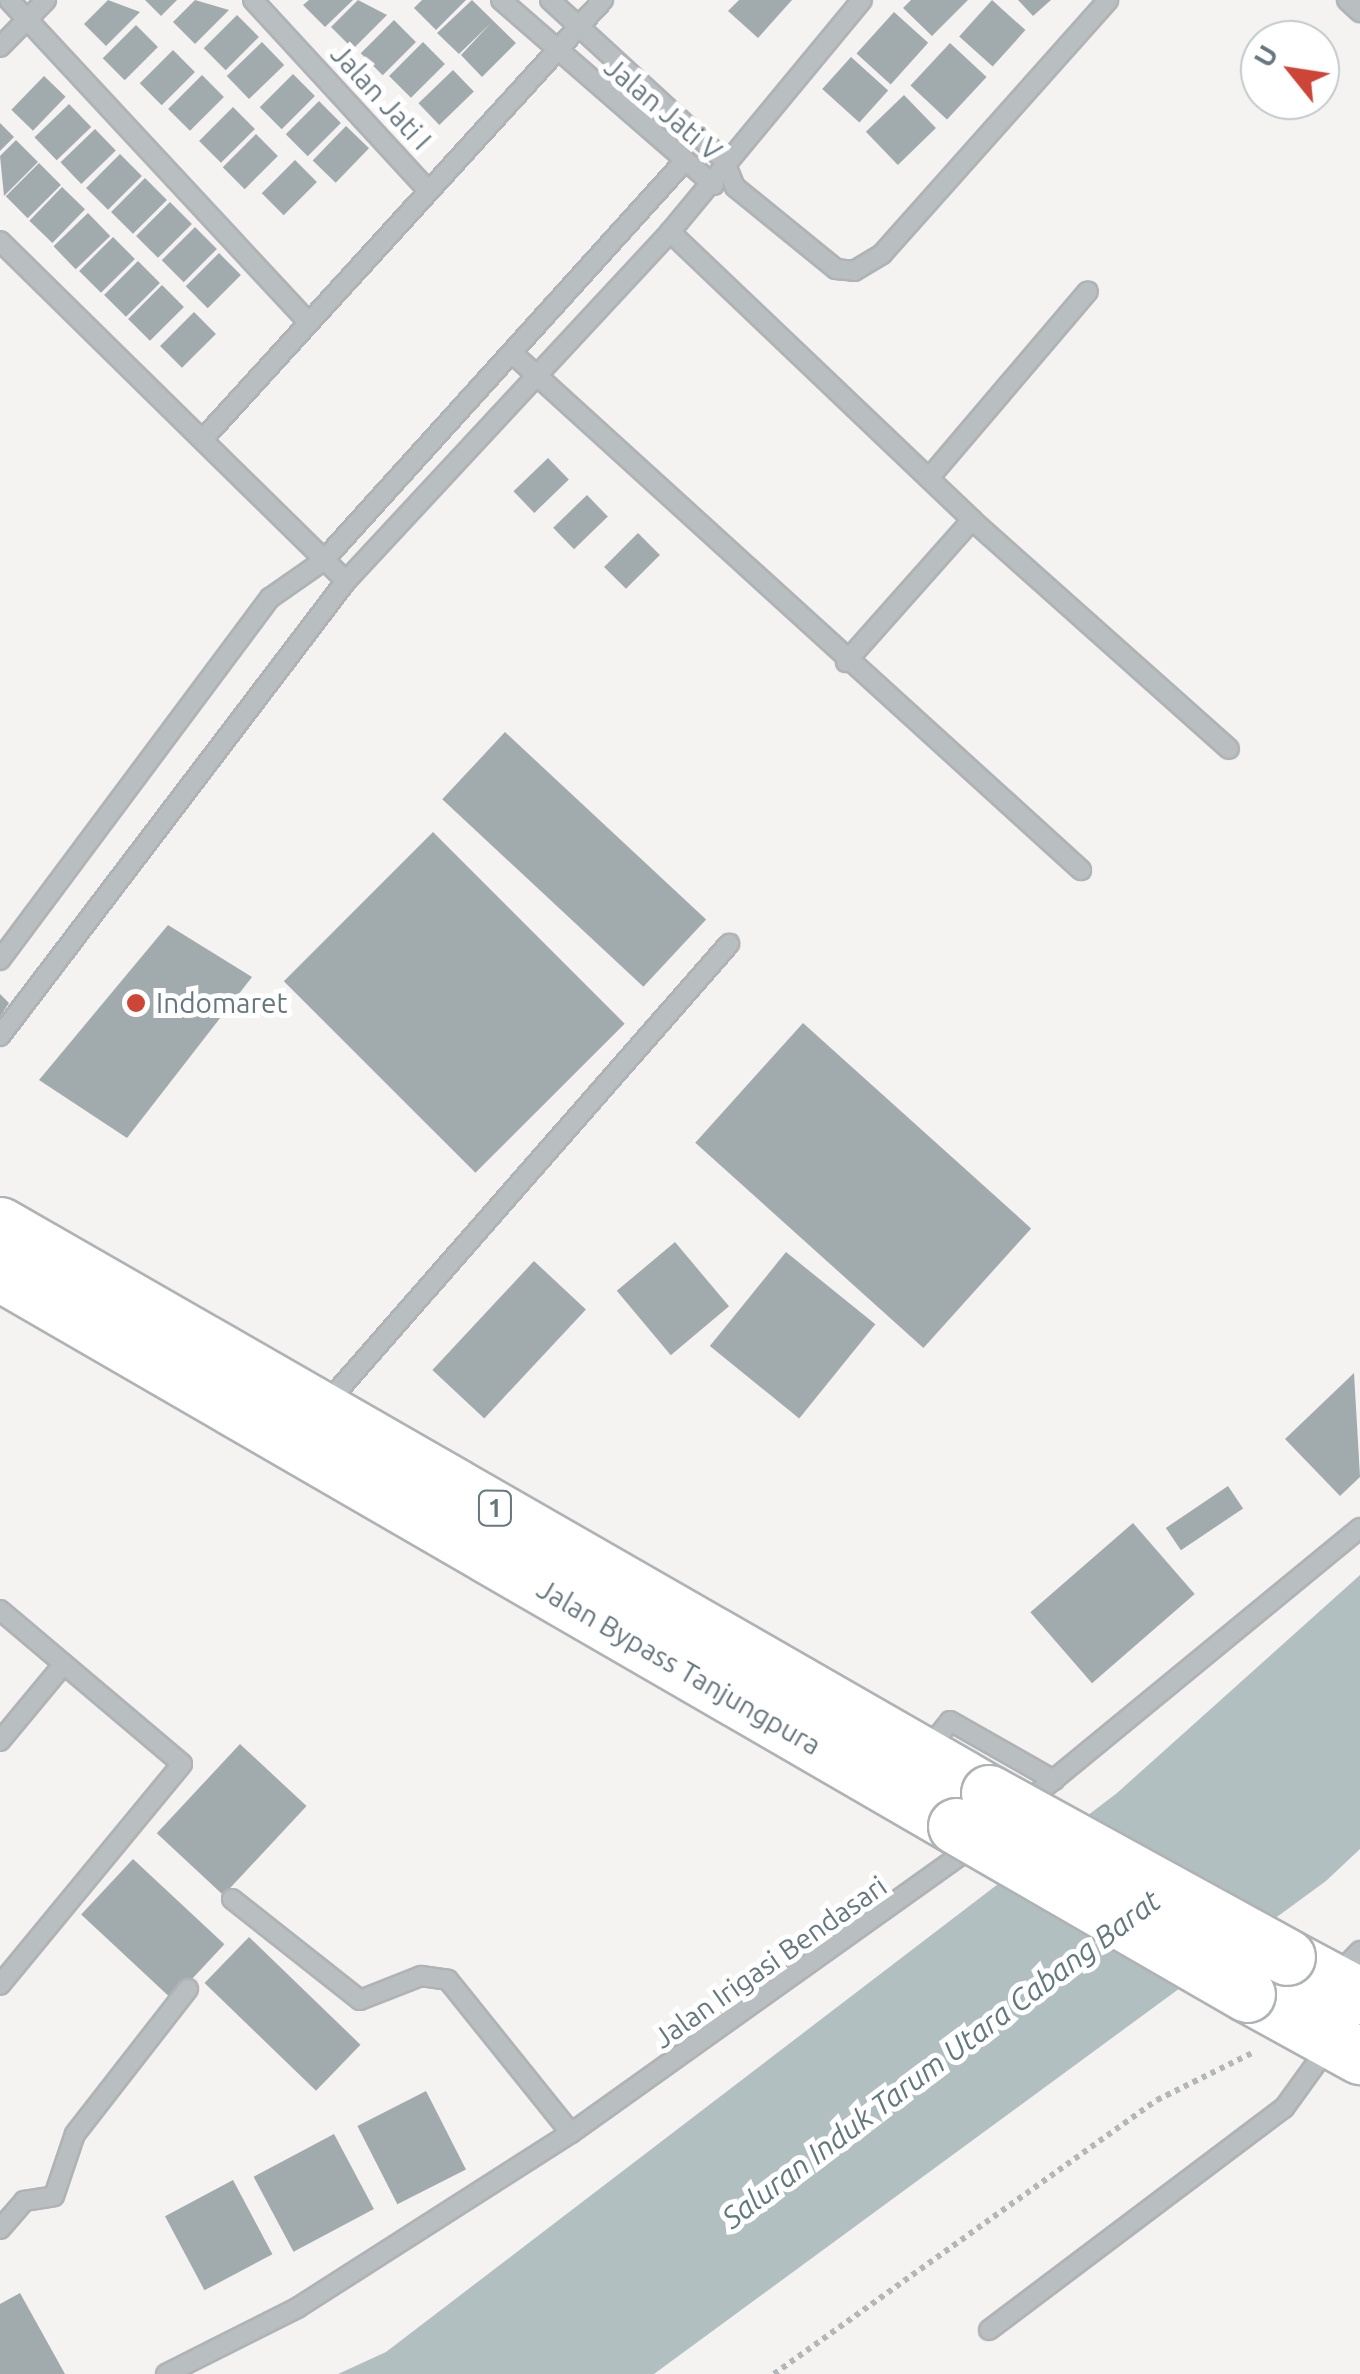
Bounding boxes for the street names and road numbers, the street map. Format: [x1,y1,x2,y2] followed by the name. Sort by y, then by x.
[324,37,438,157] street label: Jalan Jati I
[598,50,728,168] street label: Jalan Jati V
[478,1488,512,1528] road number: 1
[531,1572,827,1762] street label: Jalan Bypass Tanjungpura
[647,1869,893,2055] street label: Jalan Irigasi Bendasari

